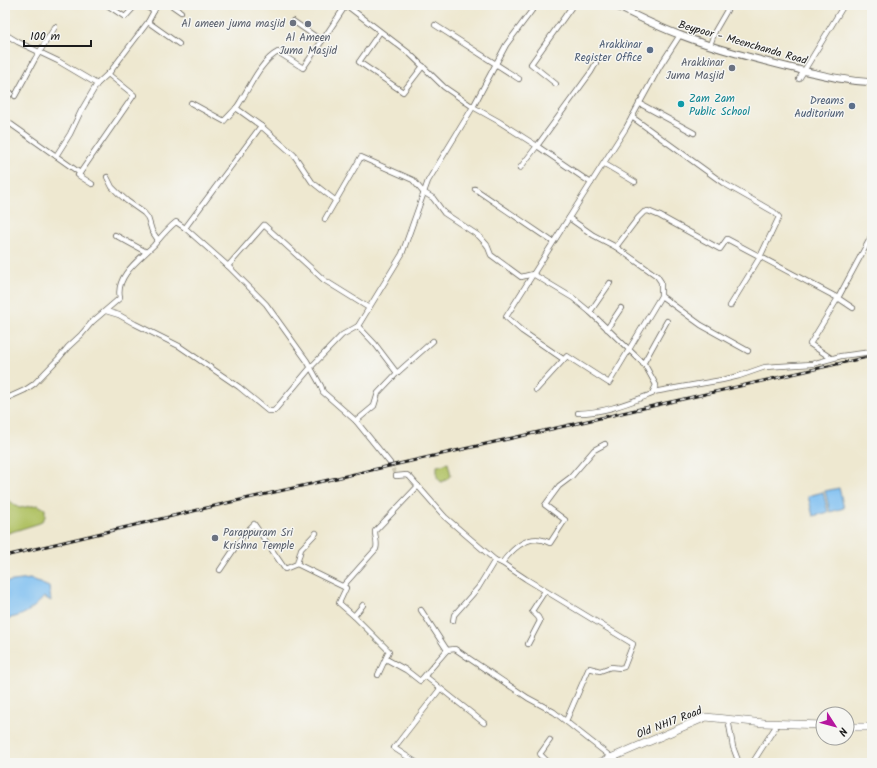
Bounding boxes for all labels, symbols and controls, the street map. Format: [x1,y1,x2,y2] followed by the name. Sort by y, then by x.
[181,15,286,33] place label: Al ameen juma masjid
[676,16,810,70] street label: Beypoor - Meenchanda Road
[288,18,298,28] marker: Al ameen juma masjid
[303,19,313,29] marker: Al Ameen Juma Masjid
[24,22,91,48] scale bar
[30,27,61,46] text: 100 m
[279,29,338,60] place label: Al Ameen Juma Masjid
[574,36,643,67] place label: Arakkinar Register Office
[645,45,655,55] marker: Arakkinar Register Office
[666,54,725,85] place label: Arakkinar Juma Masjid
[727,63,737,73] marker: Arakkinar Juma Masjid
[689,90,750,121] place label: Zam Zam Public School
[794,92,844,123] place label: Dreams Auditorium
[676,99,686,109] marker: Zam Zam Public School
[847,101,857,111] marker: Dreams Auditorium
[223,524,294,555] place label: Parappuram Sri Krishna Temple
[210,533,220,543] marker: Parappuram Sri Krishna Temple
[634,702,705,744] street label: Old NH17 Road
[815,706,855,746] north arrow
[833,723,852,739] text: N

